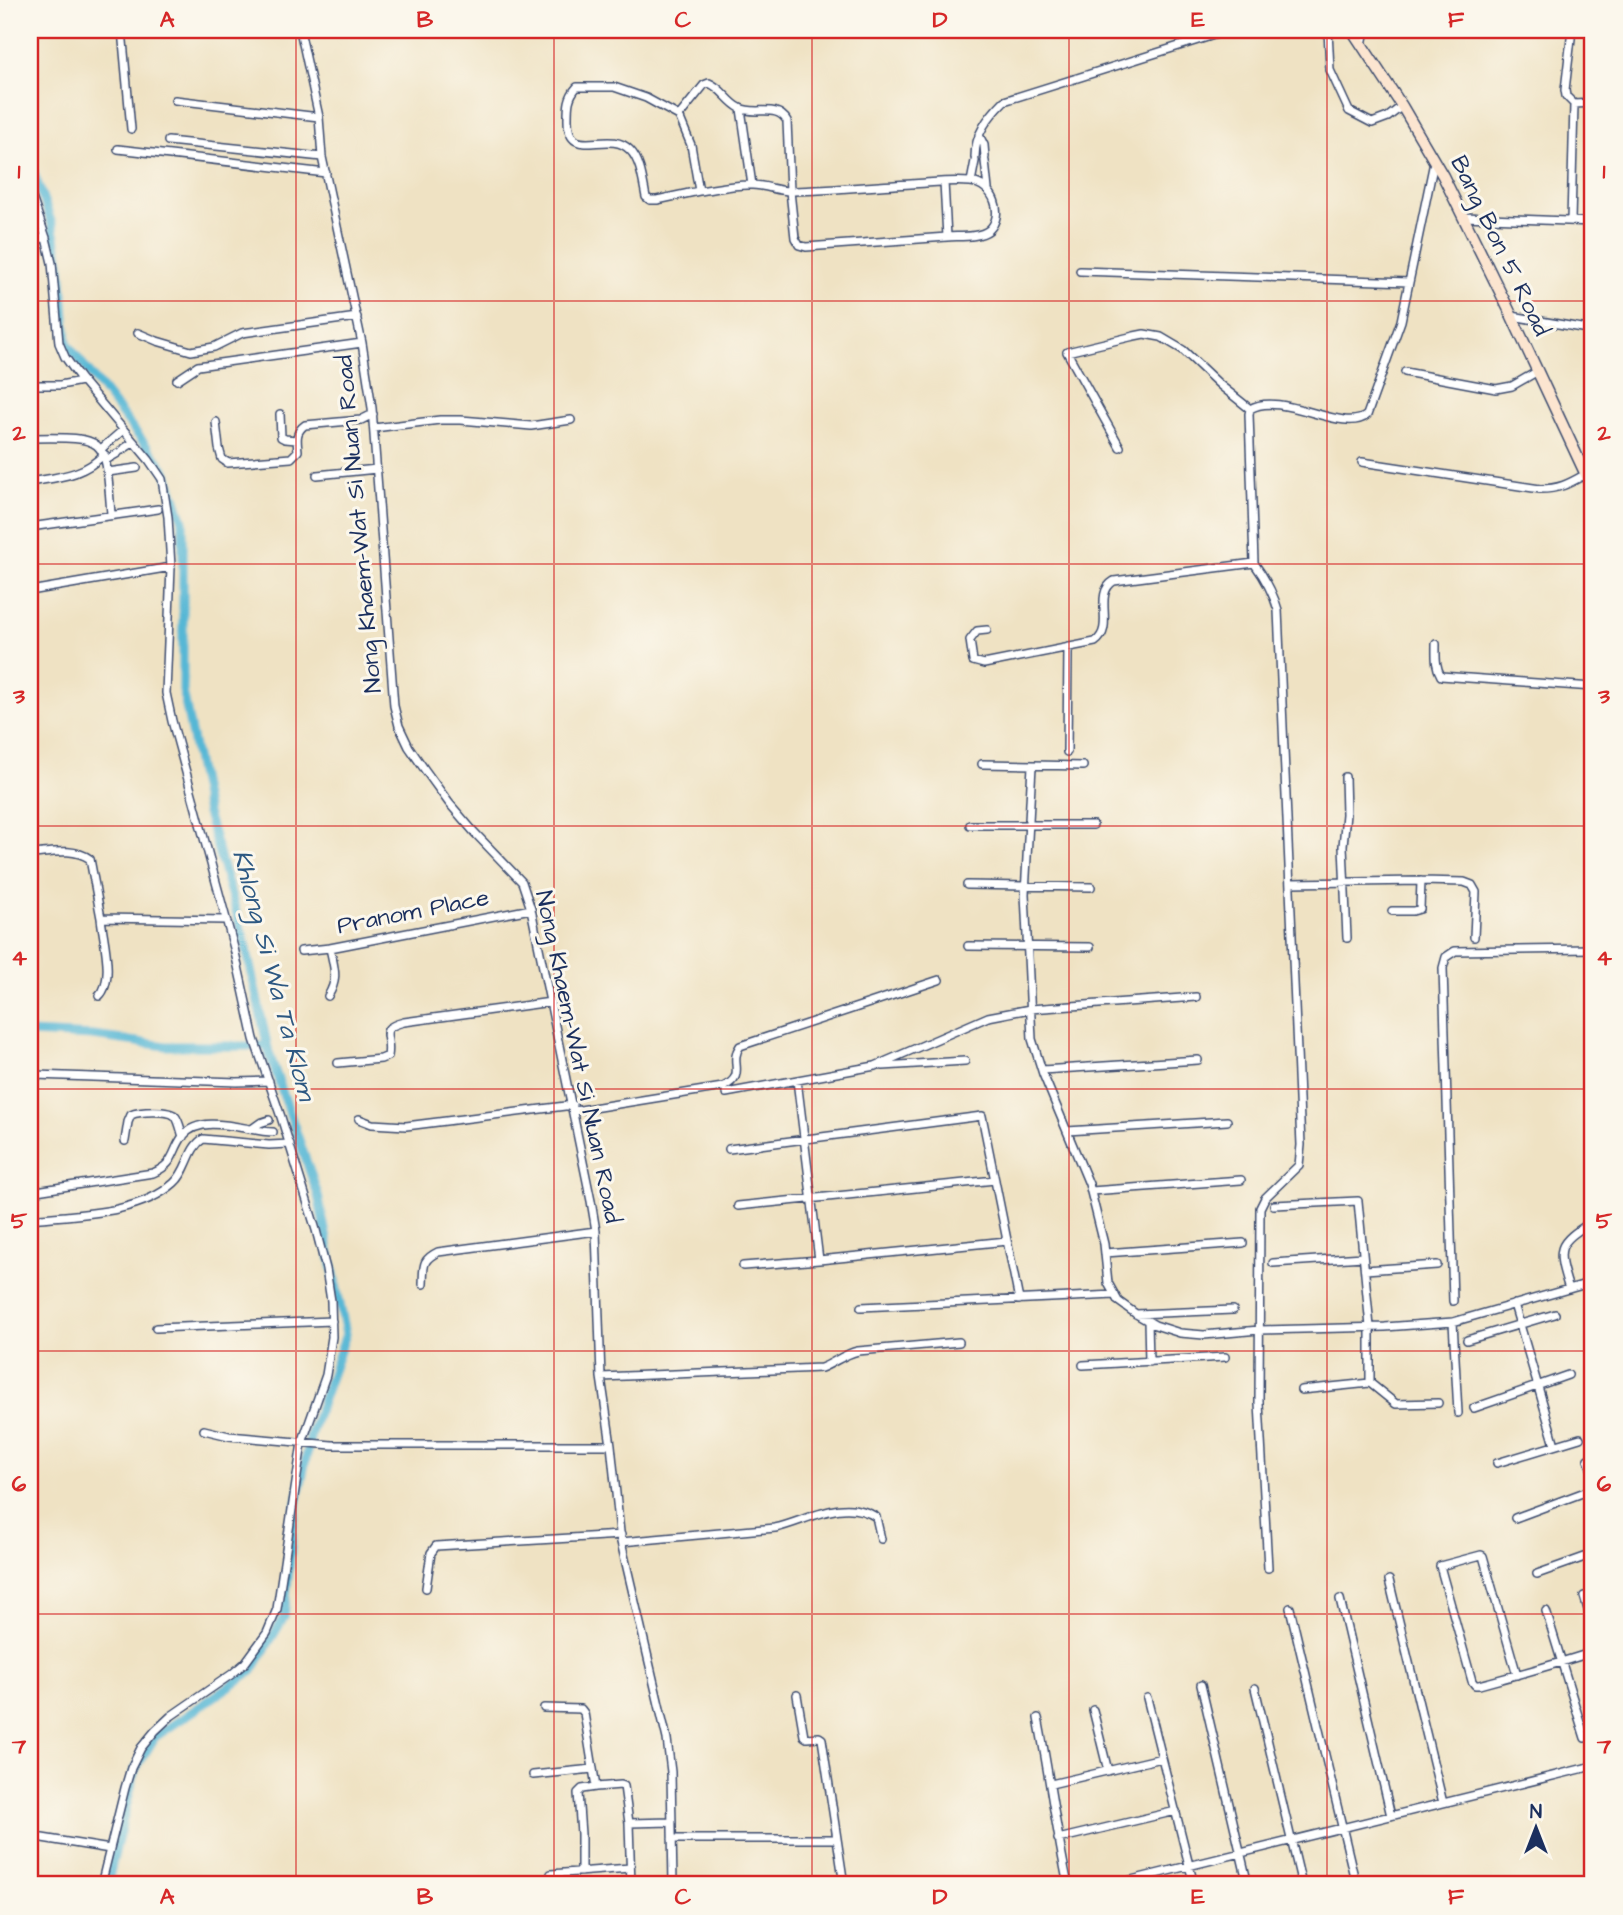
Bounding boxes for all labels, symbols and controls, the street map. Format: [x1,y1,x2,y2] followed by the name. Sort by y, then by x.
[160,4,175,36] text: A
[417,4,434,36] text: B
[675,4,692,36] text: C
[933,4,948,36] text: D
[1191,4,1205,36] text: E
[1448,4,1465,36] text: F
[1441,150,1558,342] street label: Bang Bon 5 Road
[18,155,21,187] text: 1
[1603,155,1606,187] text: 1
[327,353,392,694] street label: Nong Khaem-Wat Si Nuan Road
[11,417,26,449] text: 2
[1596,417,1611,449] text: 2
[12,680,25,712] text: 3
[1597,680,1610,712] text: 3
[222,846,325,1107] water label: Khlong Si Wa Ta Klom
[334,881,492,943] street label: Pranom Place
[525,888,630,1227] street label: Nong Khaem-Wat Si Nuan Road
[11,942,27,974] text: 4
[1596,942,1612,974] text: 4
[11,1205,28,1237] text: 5
[1596,1205,1613,1237] text: 5
[12,1468,27,1500] text: 6
[1597,1468,1612,1500] text: 6
[11,1730,27,1762] text: 7
[1596,1730,1612,1762] text: 7
[1500,1792,1570,1862] north arrow
[1530,1799,1542,1826] text: N
[160,1881,175,1913] text: A
[417,1881,434,1913] text: B
[675,1881,692,1913] text: C
[933,1881,948,1913] text: D
[1191,1881,1205,1913] text: E
[1448,1881,1465,1913] text: F

